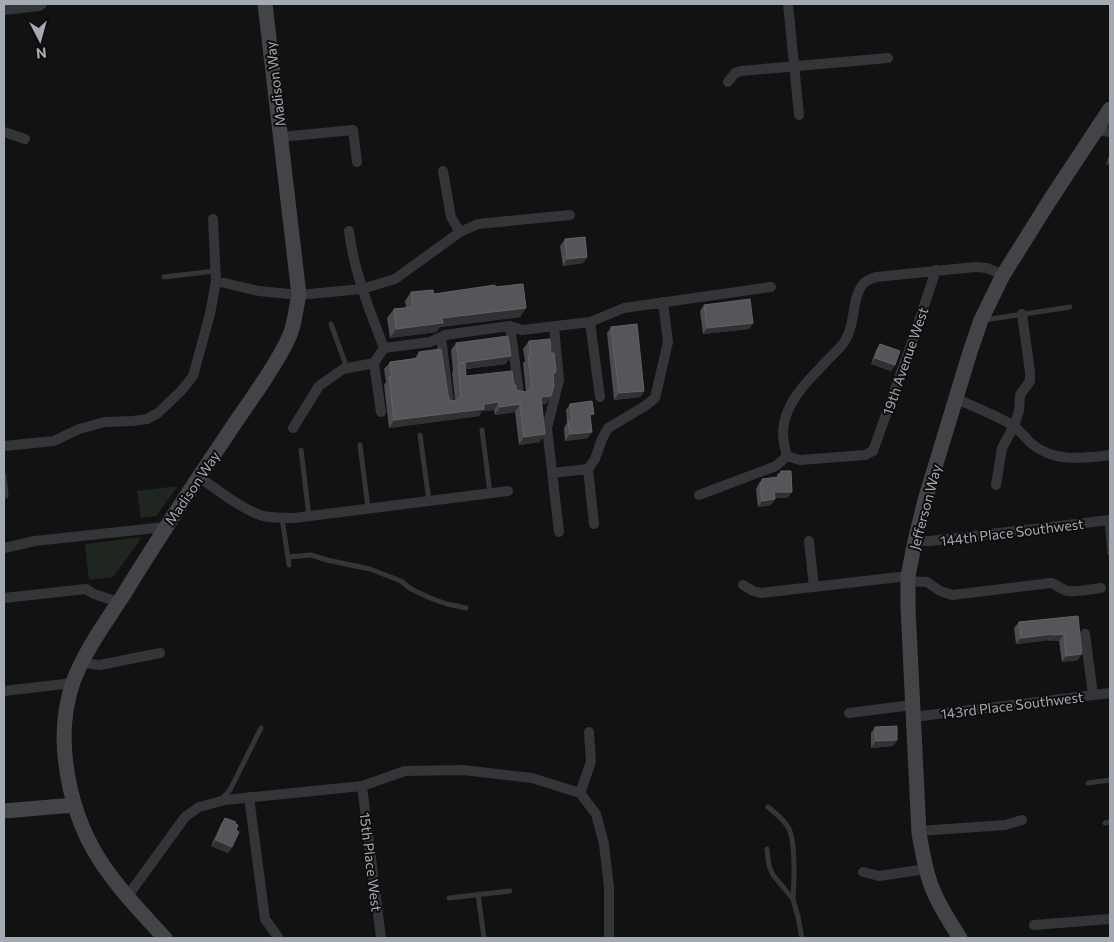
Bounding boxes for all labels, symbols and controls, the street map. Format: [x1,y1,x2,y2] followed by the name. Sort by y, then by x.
[15,15,65,65] north arrow
[261,40,289,128] street label: Madison Way
[35,44,48,62] text: N
[879,305,932,417] street label: 19th Avenue West
[161,448,223,528] street label: Madison Way
[905,462,945,552] street label: Jefferson Way
[939,515,1085,549] street label: 144th Place Southwest
[940,688,1085,722] street label: 143rd Place Southwest
[356,811,386,913] street label: 15th Place West

